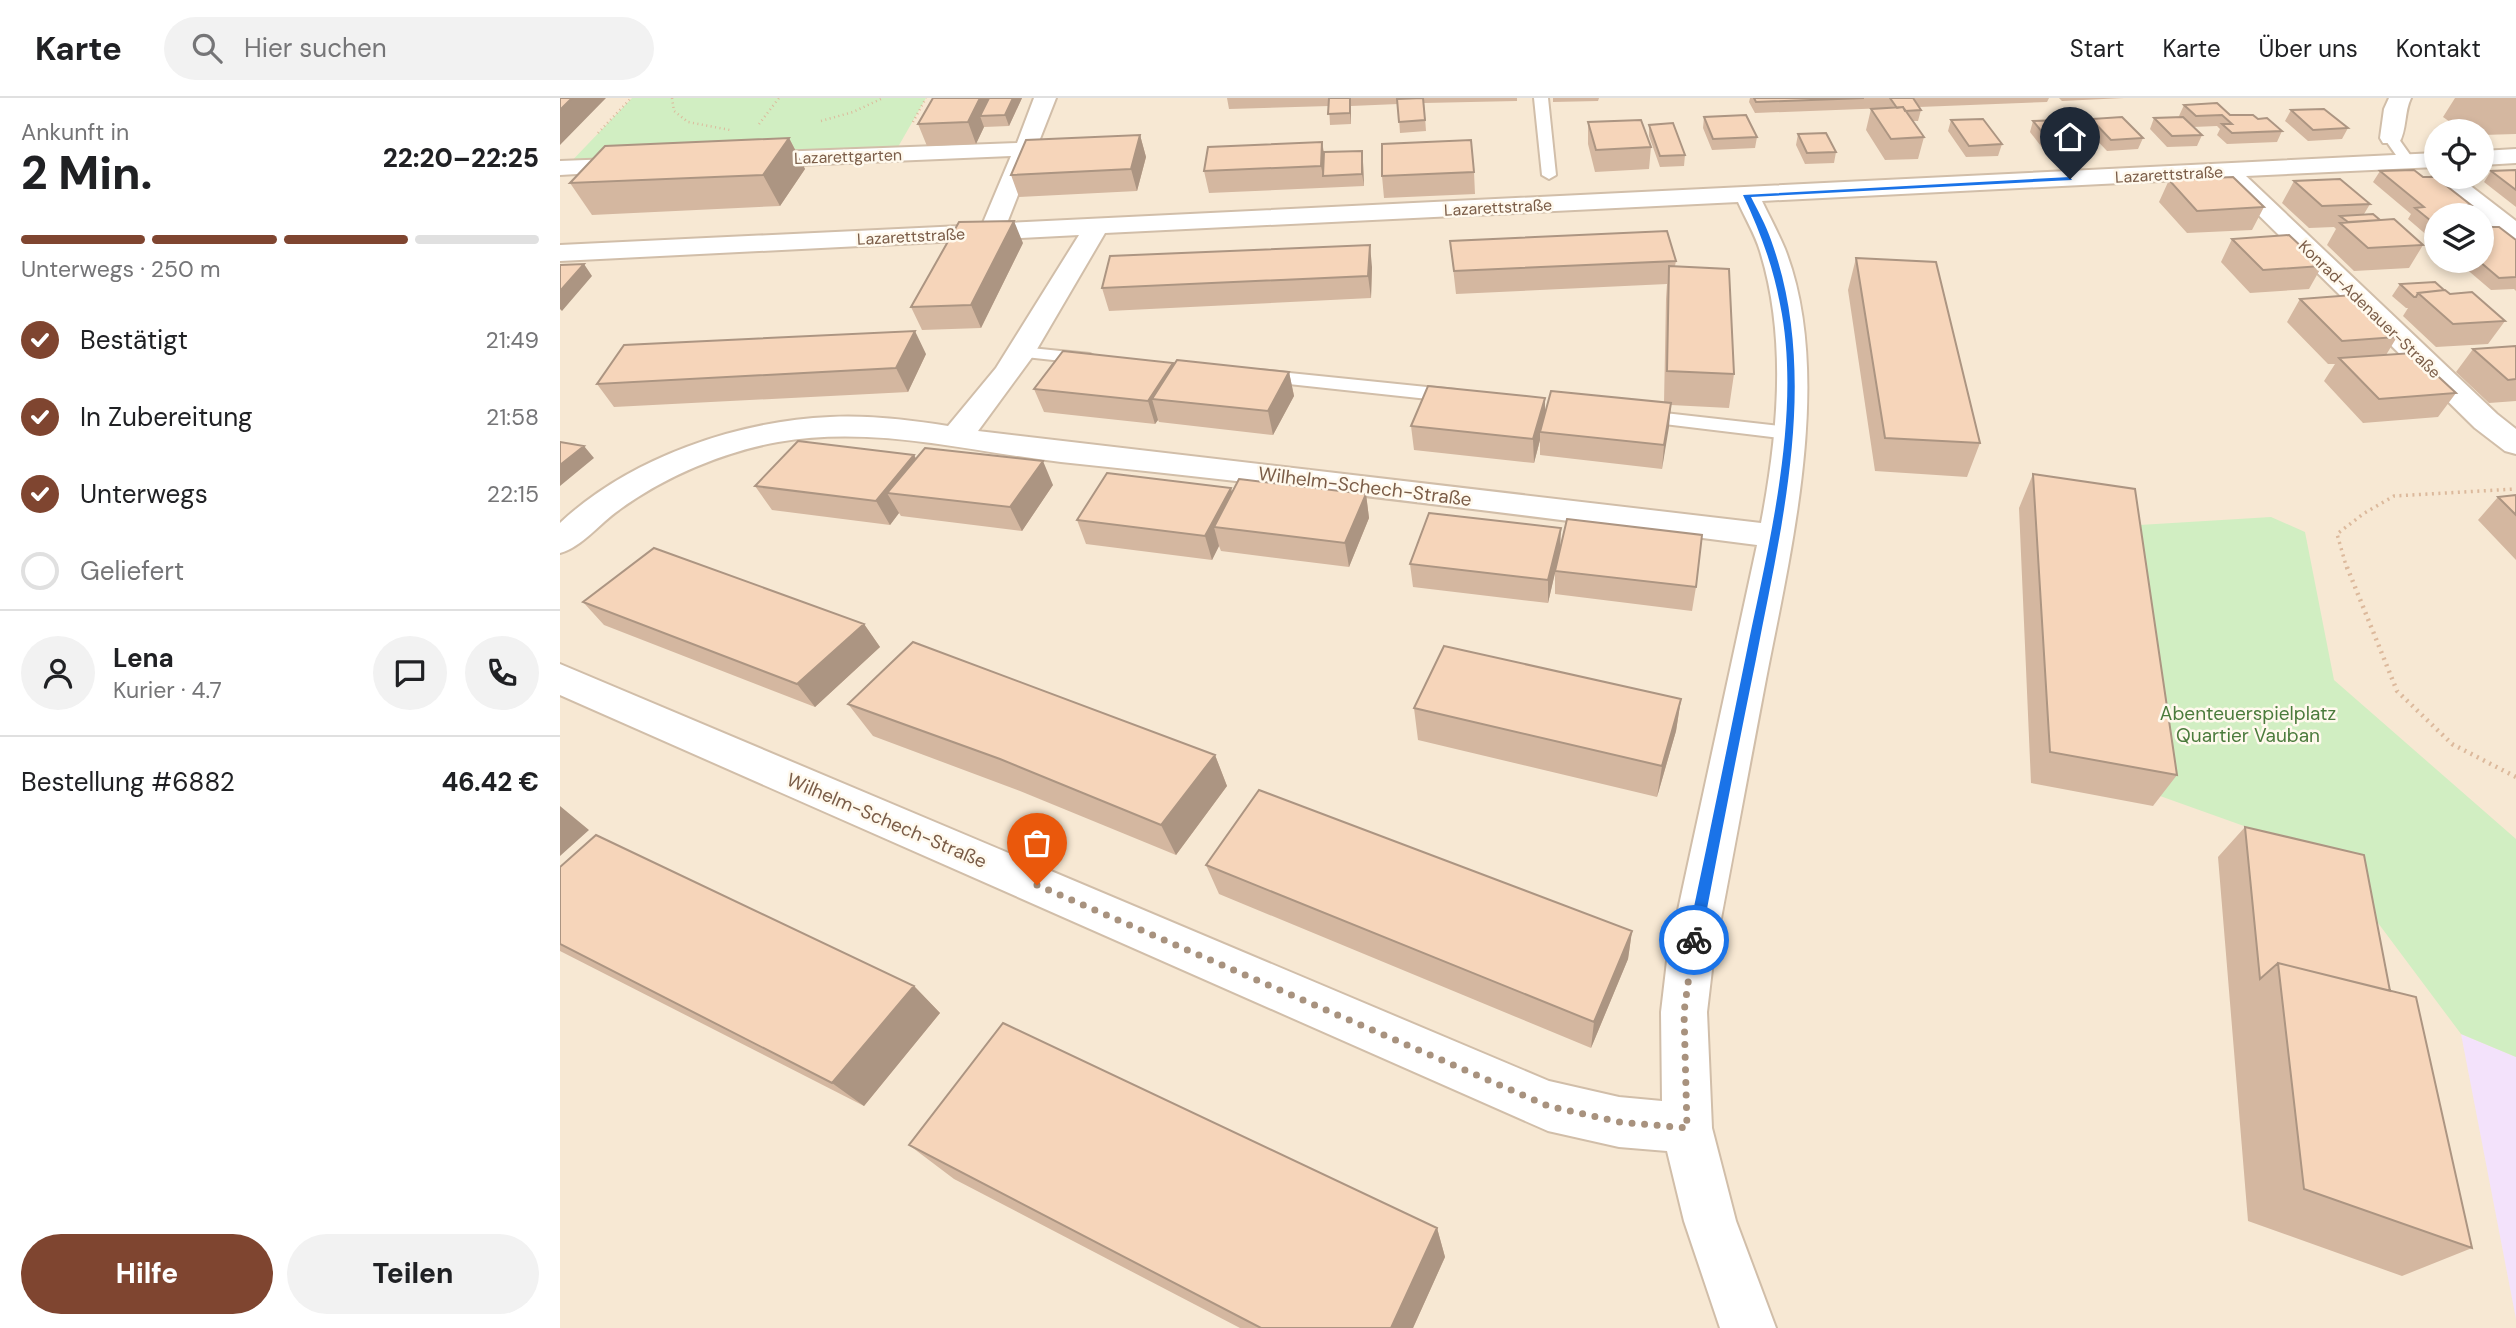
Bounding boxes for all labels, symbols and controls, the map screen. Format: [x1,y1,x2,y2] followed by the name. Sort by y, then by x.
[164,17,654,80] search box
[35,27,122,70] text: Karte
[188,29,226,67] icon: search
[244,31,387,65] text: Hier suchen
[2070,33,2124,64] text: Start
[2162,33,2221,64] text: Karte
[2259,33,2358,64] text: Über uns
[2396,33,2481,64] text: Kontakt
[2040,107,2100,179] pin
[21,117,129,147] text: Ankunft in
[2051,118,2089,156] icon: home
[2424,119,2494,273] map controls
[2424,119,2494,189] button: locate
[383,141,539,175] text: 22:20–22:25
[21,143,152,203] text: 2 Min.
[794,144,902,169] street label: Lazarettgarten
[2114,161,2224,188] street label: Lazarettstraße
[1443,194,1553,221] street label: Lazarettstraße
[2424,203,2494,273] button: layers
[856,223,966,250] street label: Lazarettstraße
[2294,236,2445,383] street label: Konrad-Adenauer-Straße
[21,254,220,284] text: Unterwegs · 250 m
[21,321,59,359] icon: check
[80,323,188,357] text: Bestätigt
[486,325,539,355] text: 21:49
[21,398,59,436] icon: check
[80,400,253,434] text: In Zubereitung
[486,402,539,432] text: 21:58
[1257,461,1473,512] street label: Wilhelm-Schech-Straße
[21,475,59,513] icon: check
[80,477,208,511] text: Unterwegs
[487,479,539,509] text: 22:15
[80,554,184,588] text: Geliefert
[21,636,95,710] button: person
[373,636,447,710] button: chat
[465,636,539,710] button: phone
[113,641,174,675] text: Lena
[113,675,222,705] text: Kurier · 4.7
[2160,701,2336,748] park label: Abenteuerspielplatz Quartier Vauban
[21,765,235,799] text: Bestellung #6882
[441,765,539,799] text: 46.42 €
[783,767,991,874] street label: Wilhelm-Schech-Straße
[1007,813,1067,885] pin
[1018,824,1056,862] icon: bag
[1659,905,1729,975] courier
[1675,921,1713,959] icon: bike
[21,1234,273,1314] button: Hilfe
[287,1234,539,1314] button: Teilen

